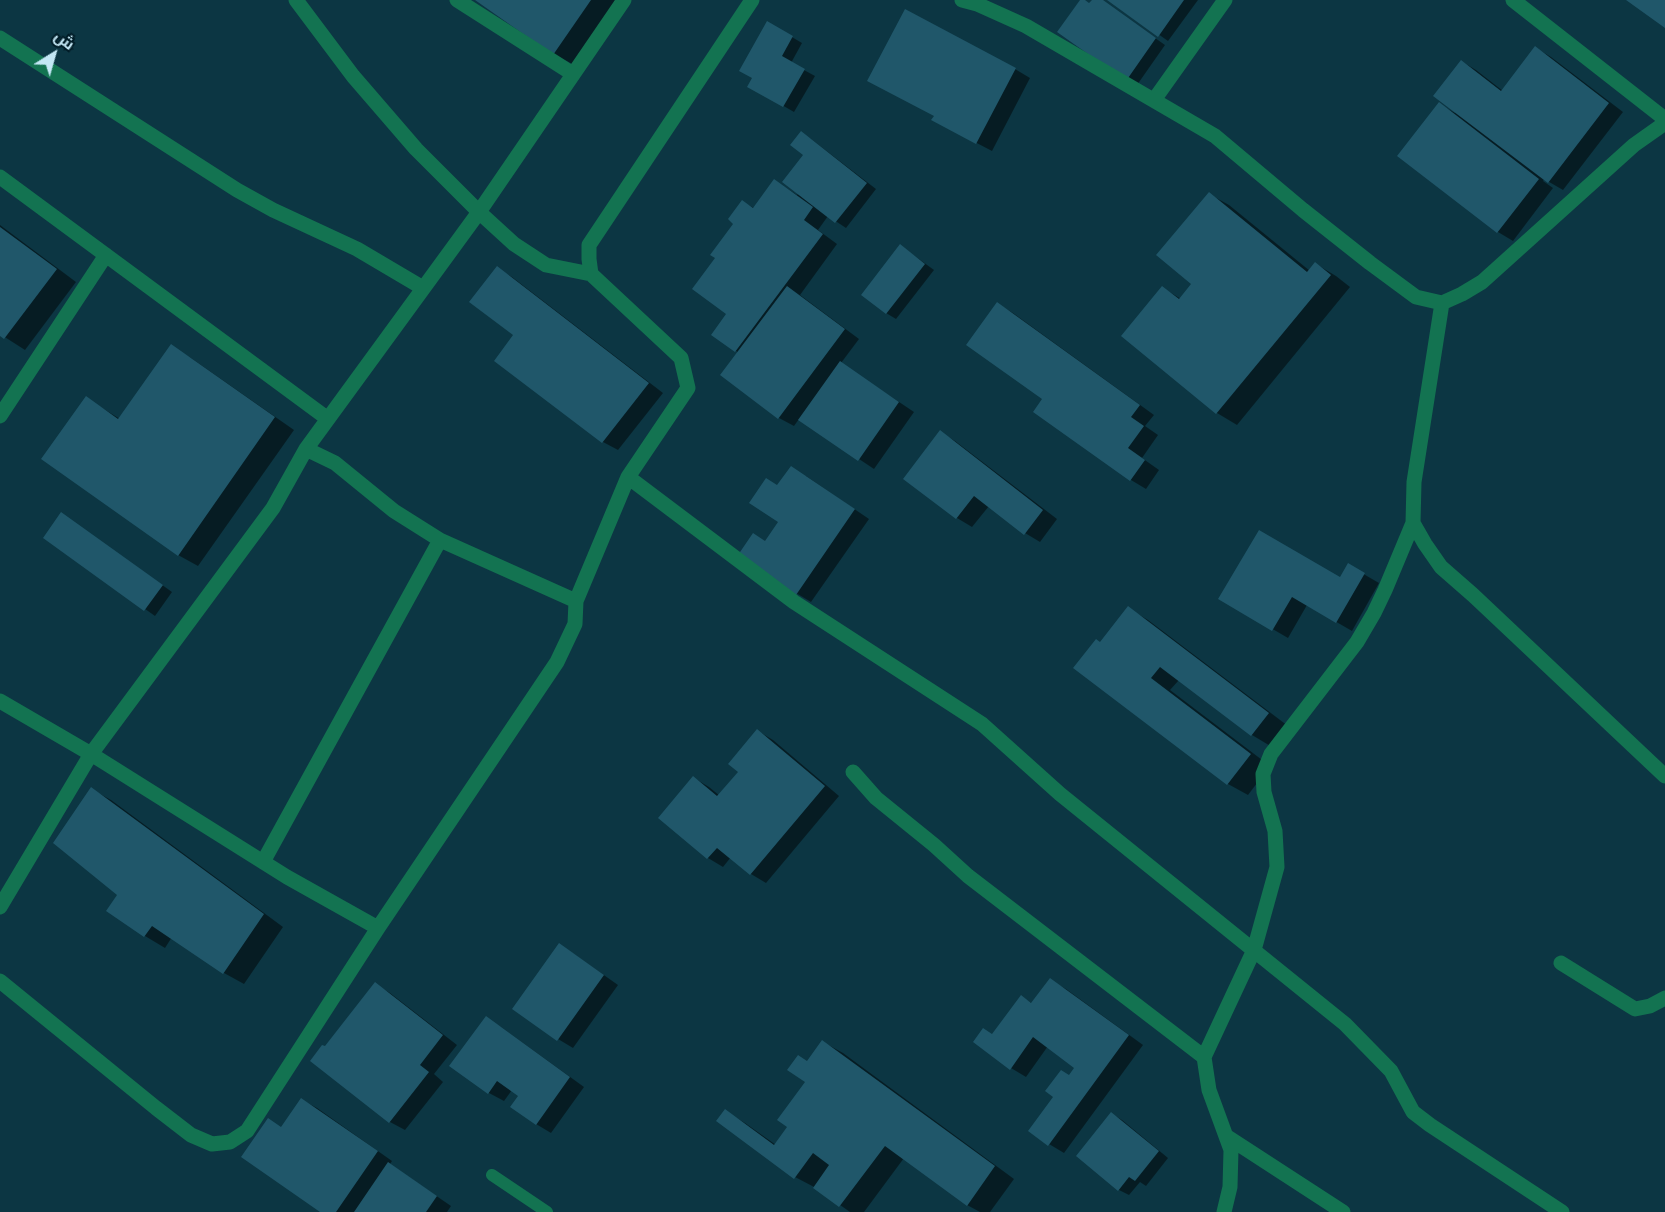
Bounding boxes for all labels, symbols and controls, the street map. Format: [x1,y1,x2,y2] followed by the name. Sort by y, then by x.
[24,24,84,84] north arrow
[51,26,78,53] text: ش

